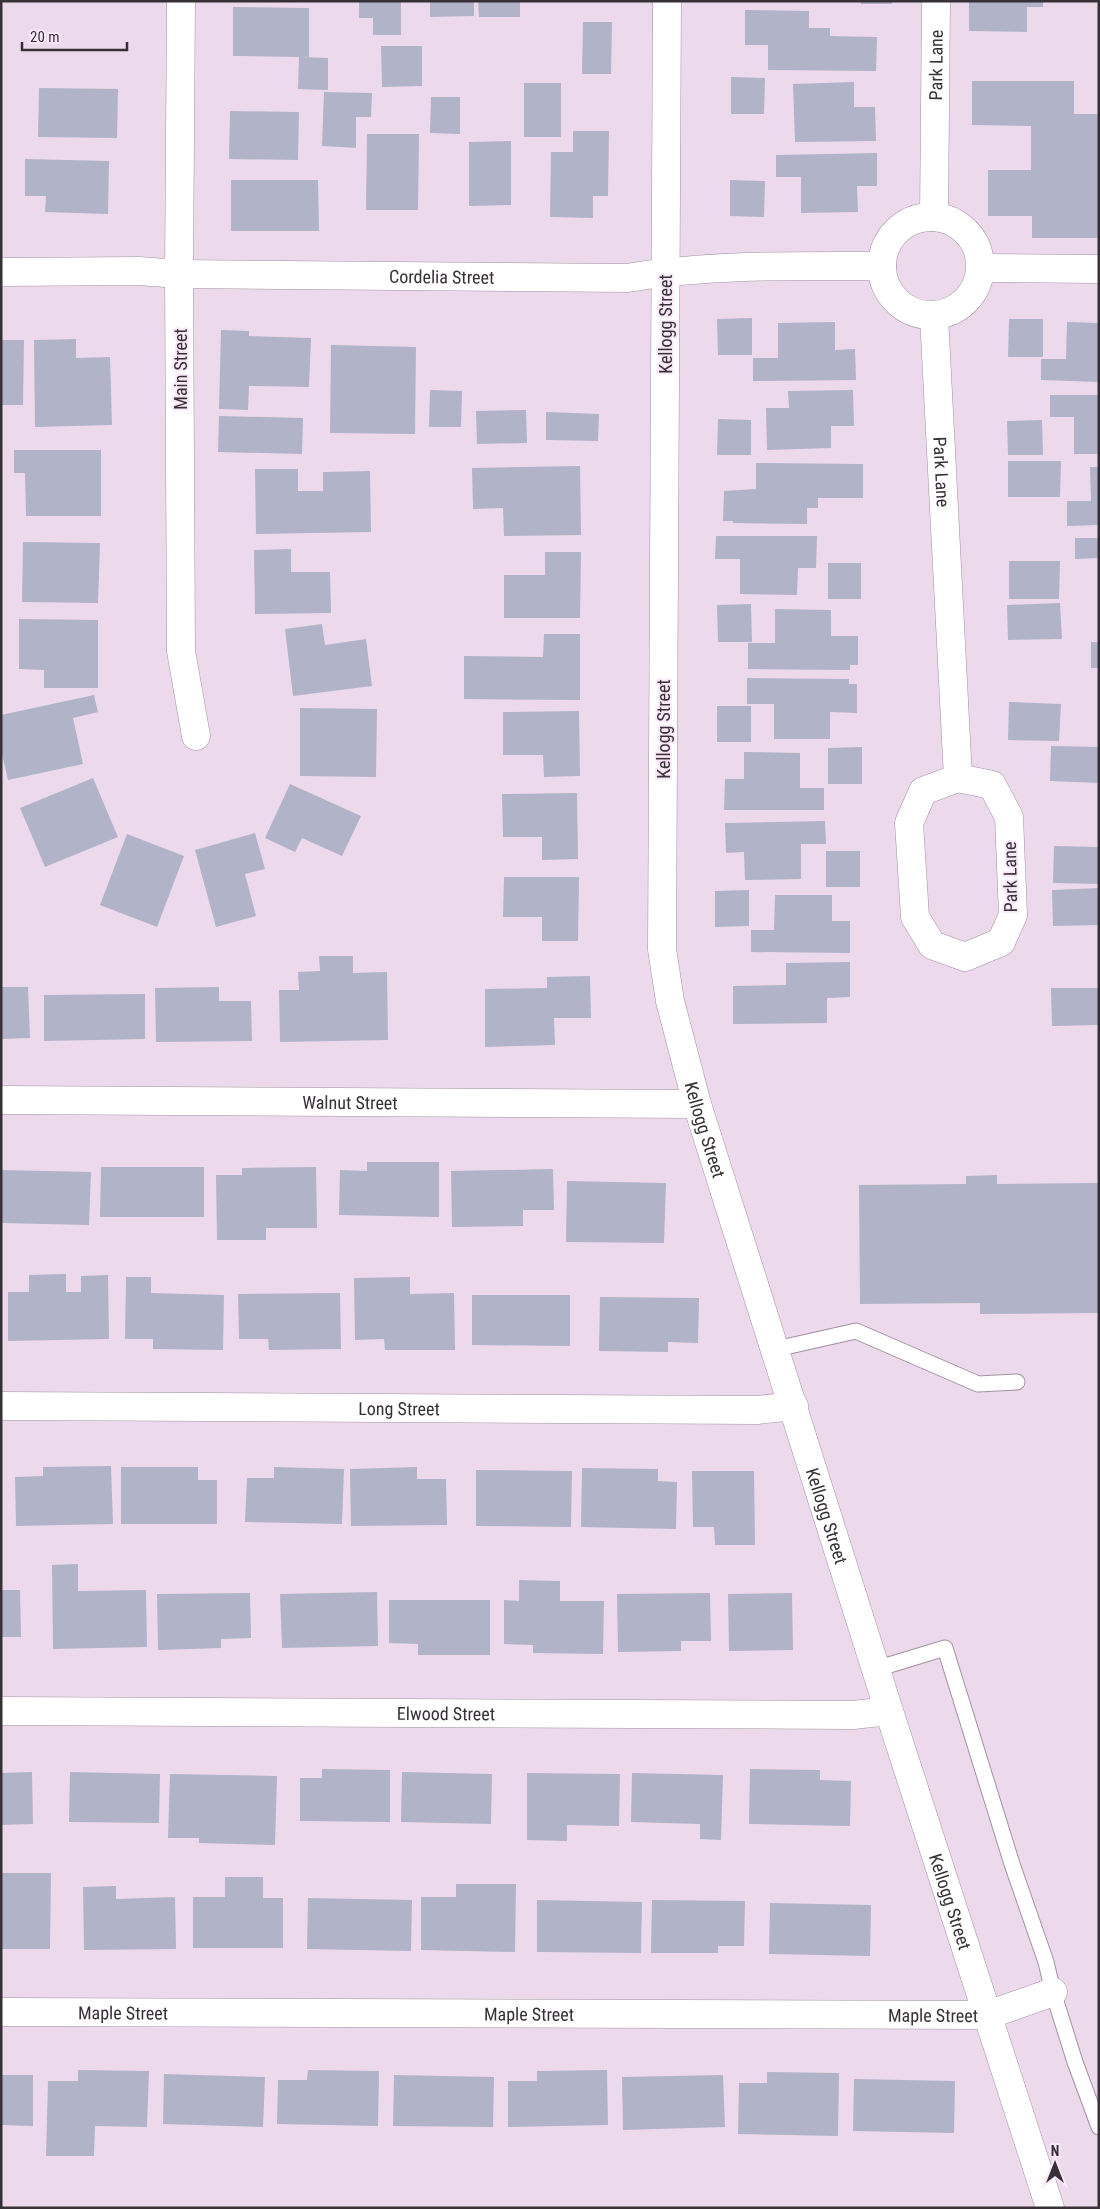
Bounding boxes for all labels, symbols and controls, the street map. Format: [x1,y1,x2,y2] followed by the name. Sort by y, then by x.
[22,20,128,52] scale bar
[30,28,60,46] text: 20 m
[925,30,946,100] street label: Park Lane
[389,265,494,287] street label: Cordelia Street
[655,274,676,374] street label: Kellogg Street
[170,328,191,410] street label: Main Street
[930,436,954,508] street label: Park Lane
[653,679,674,779] street label: Kellogg Street
[999,842,1021,912] street label: Park Lane
[681,1079,730,1180] street label: Kellogg Street
[302,1091,398,1113] street label: Walnut Street
[358,1397,440,1419] street label: Long Street
[802,1465,852,1566] street label: Kellogg Street
[397,1702,495,1724] street label: Elwood Street
[925,1851,976,1952] street label: Kellogg Street
[78,2002,168,2023] street label: Maple Street
[484,2003,574,2024] street label: Maple Street
[888,2004,978,2025] street label: Maple Street
[1030,2139,1080,2189] north arrow
[1051,2143,1059,2159] text: N

